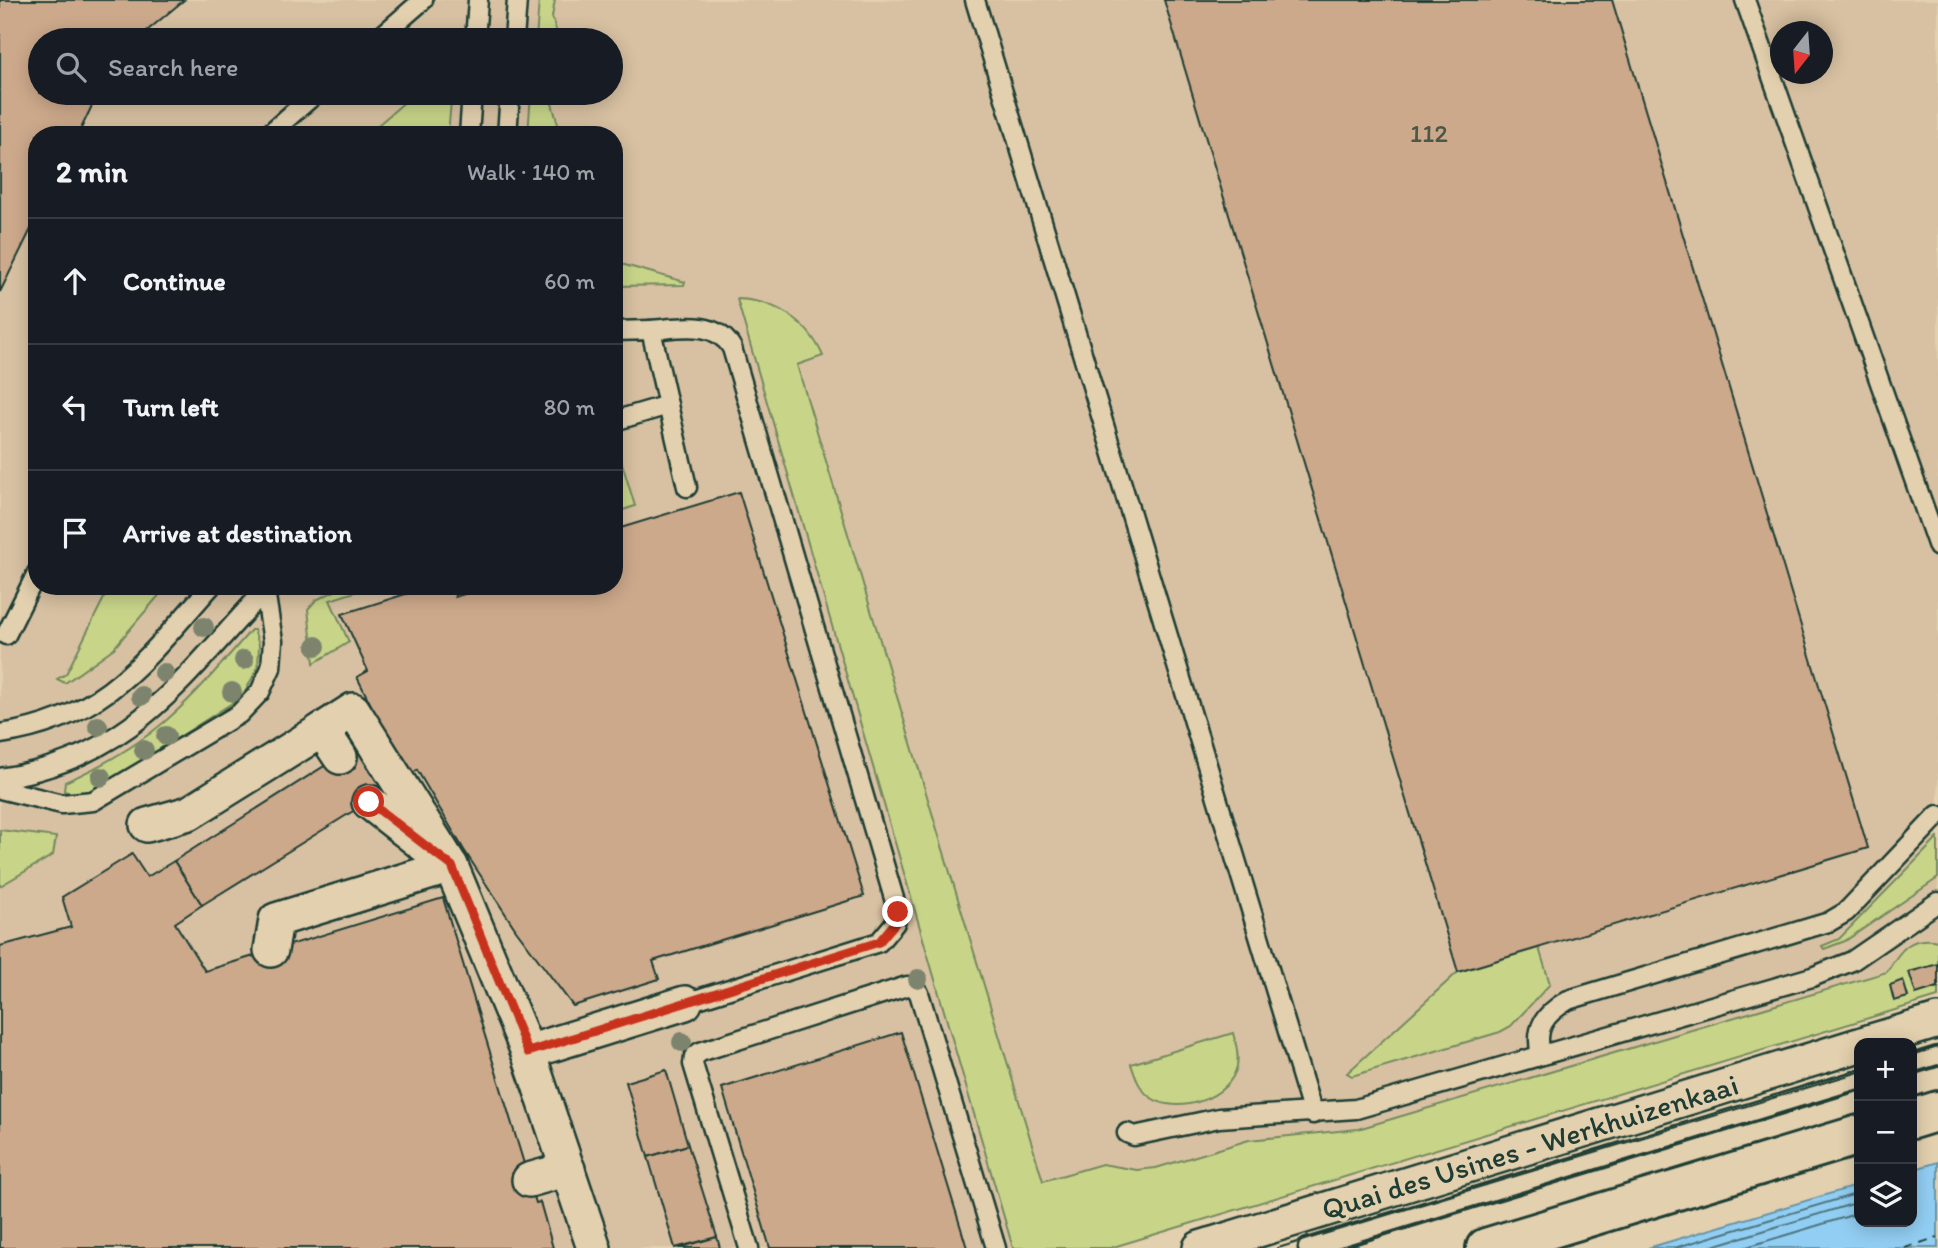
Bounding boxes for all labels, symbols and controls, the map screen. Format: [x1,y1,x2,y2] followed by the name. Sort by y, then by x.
[1770,21,1833,84] north arrow
[28,28,623,105] search box
[52,48,90,86] icon: search
[108,51,238,83] text: Search here
[1410,117,1448,149] house number: 112
[56,153,127,190] text: 2 min
[467,158,595,186] text: Walk · 140 m
[56,262,94,300] icon: ahead
[123,265,226,297] text: Continue
[544,267,595,295] text: 60 m
[56,388,94,426] icon: left
[123,391,219,423] text: Turn left
[544,393,595,421] text: 80 m
[56,514,94,552] icon: arrive
[123,517,352,549] text: Arrive at destination
[353,786,384,817] route start
[882,896,913,927] route end
[1854,1038,1917,1227] map controls
[1854,1038,1917,1101] button: +
[1317,1065,1743,1228] street label: Quai des Usines - Werkhuizenkaai
[1854,1101,1917,1164] button: −
[1854,1164,1917,1227] button: layers

